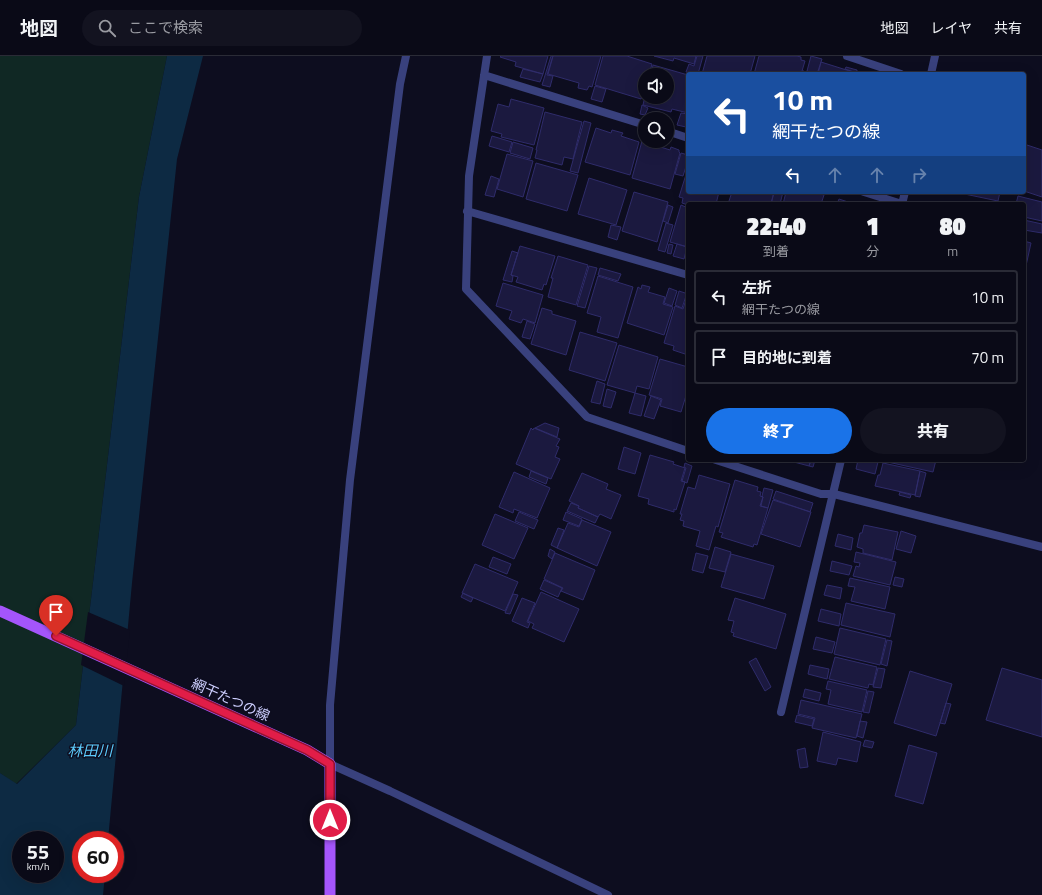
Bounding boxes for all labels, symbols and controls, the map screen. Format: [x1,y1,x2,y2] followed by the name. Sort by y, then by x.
[82,10,362,46] search box
[20,13,58,42] text: 地図
[128,16,203,39] text: ここで検索
[96,17,118,39] icon: search
[880,17,908,38] text: 地図
[930,17,972,38] text: レイヤ
[994,17,1022,38] text: 共有
[638,68,674,148] map controls
[638,68,674,104] button: sound
[772,78,833,121] text: 10 m
[706,88,758,140] icon: left
[638,112,674,148] button: search
[772,118,880,145] text: 網干たつの線
[782,164,804,186] icon: left
[824,164,846,186] icon: ahead
[866,164,888,186] icon: ahead
[908,164,930,186] icon: right
[746,208,806,244] text: 22:40
[866,208,879,244] text: 1
[939,208,966,244] text: 80
[763,241,789,261] text: 到着
[866,241,879,261] text: 分
[947,241,958,261] text: m
[742,276,772,299] text: 左折
[708,286,730,308] icon: left
[971,286,1004,309] text: 10 m
[742,299,820,319] text: 網干たつの線
[708,346,730,368] icon: arrive
[742,346,832,369] text: 目的地に到着
[971,346,1004,369] text: 70 m
[706,408,852,454] button: 終了
[860,408,1006,454] button: 共有
[39,595,73,636] pin
[45,601,67,623] icon: arrive
[188,672,274,726] street label: 網干たつの線
[67,739,114,762] water label: 林田川
[309,799,351,841] position arrow
[72,831,124,883] speed limit sign: 60
[27,836,49,867] text: 55
[27,859,49,874] text: km/h

